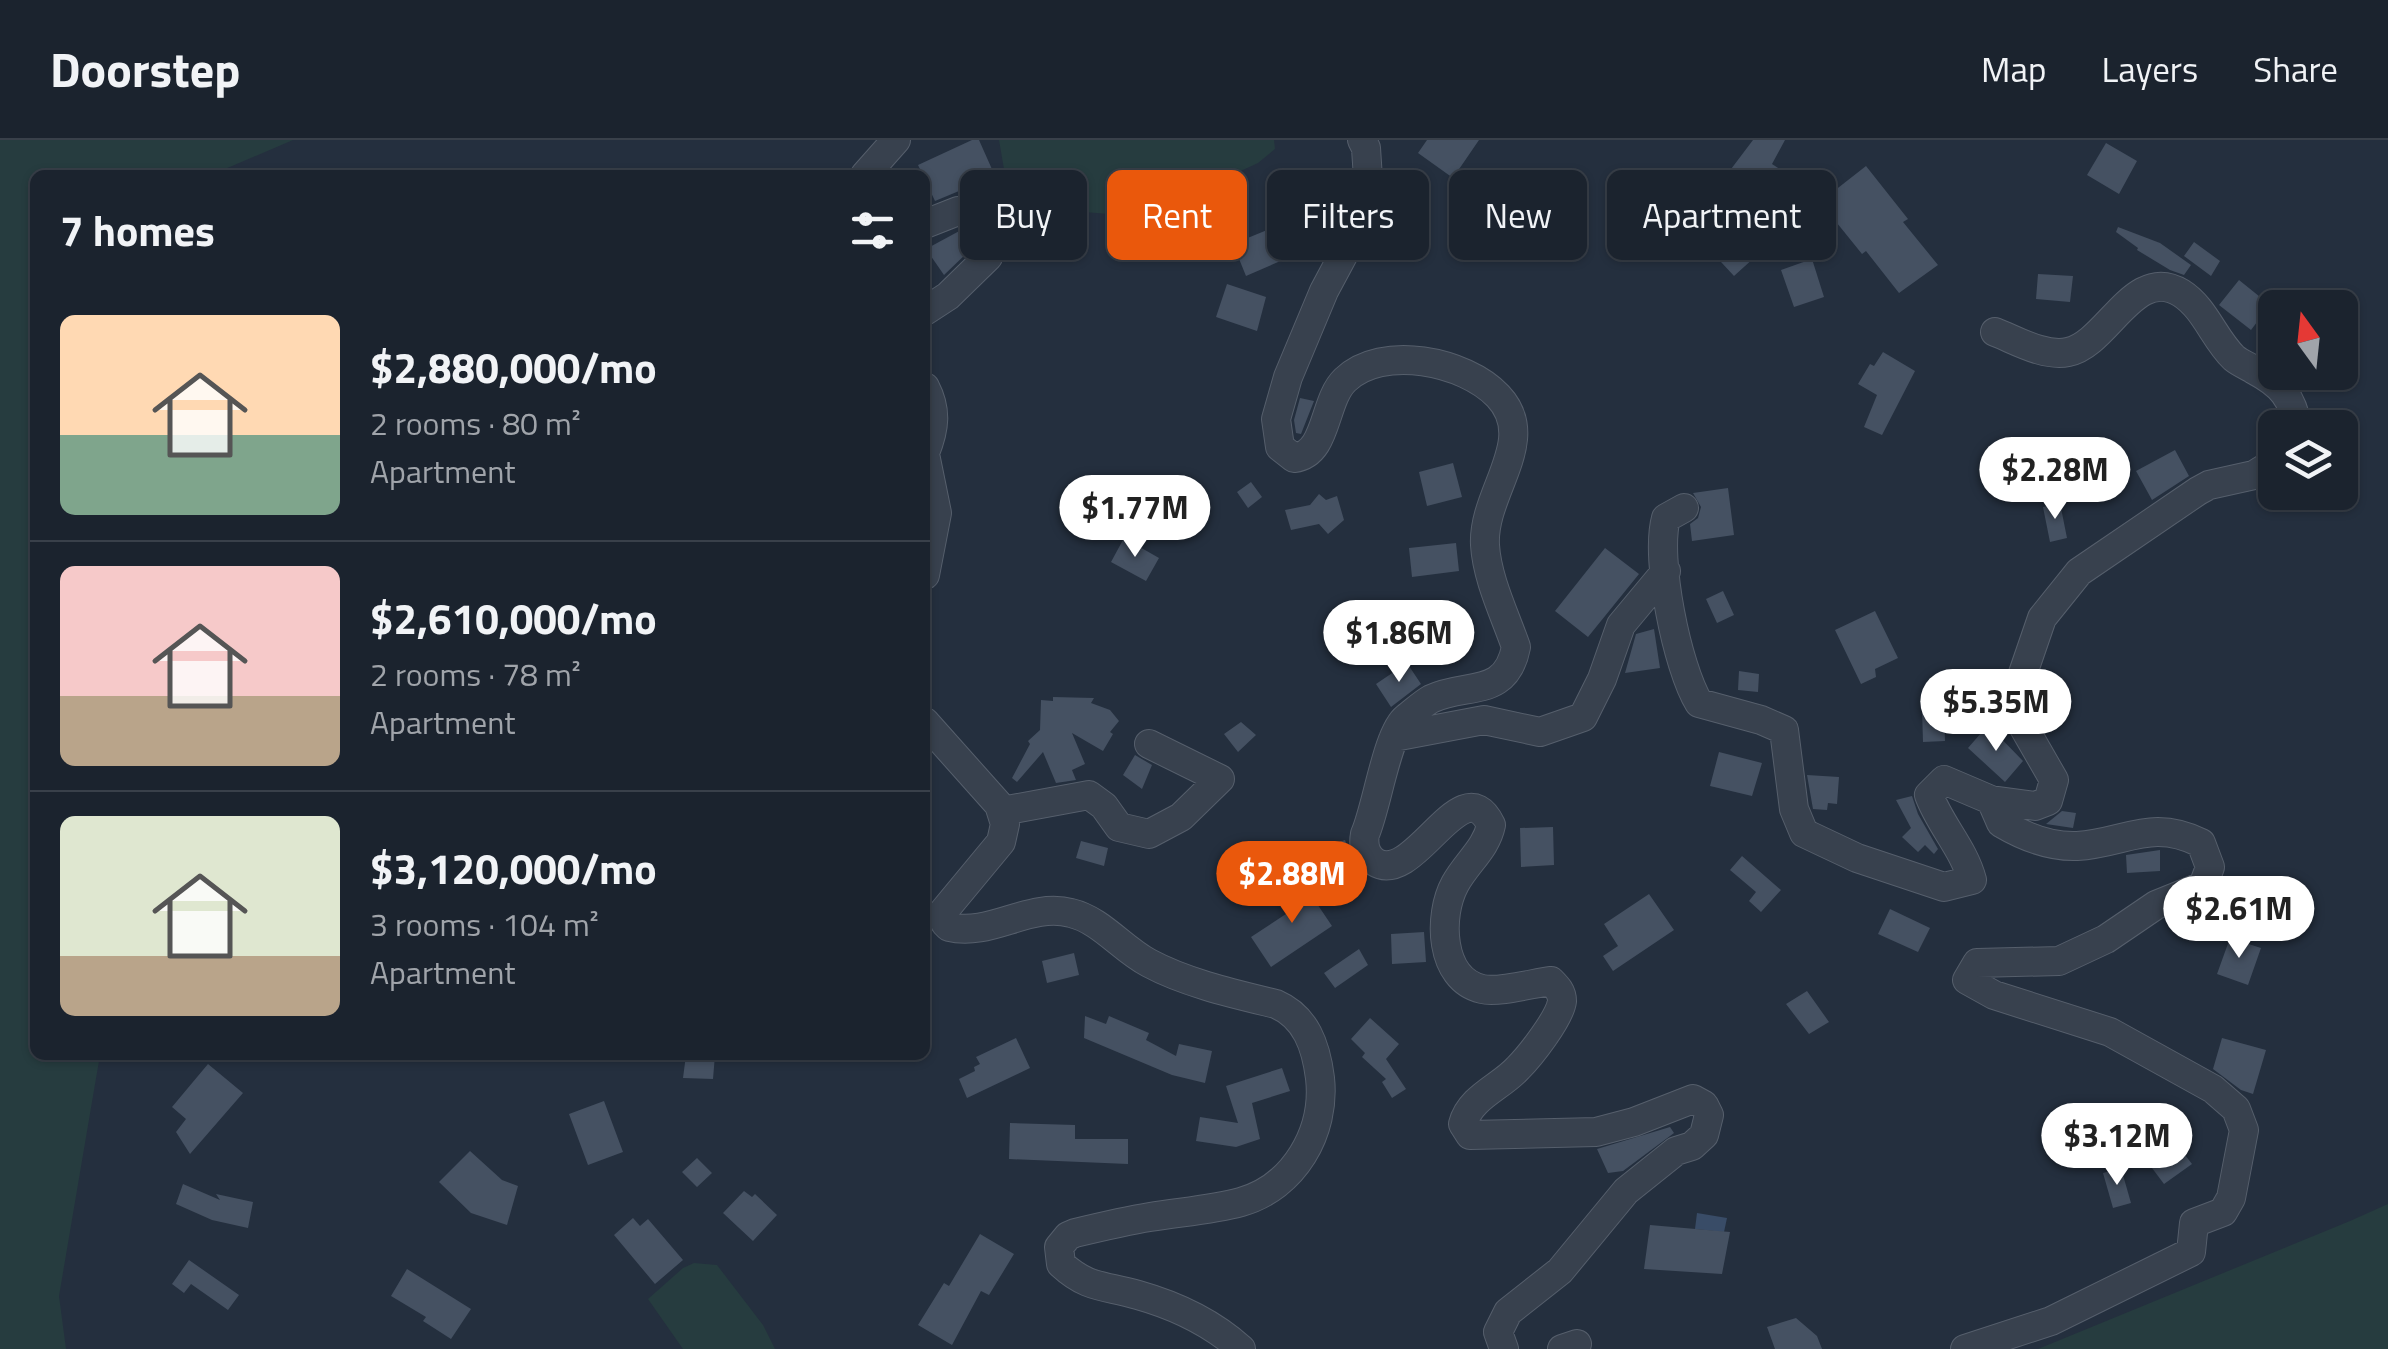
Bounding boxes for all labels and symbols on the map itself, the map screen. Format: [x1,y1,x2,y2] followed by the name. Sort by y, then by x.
[2258,290,2358,390] north arrow
[1974,437,2136,522] pin: $2.28M
[1054,475,1216,560] pin: $1.77M
[1318,600,1480,685] pin: $1.86M
[1915,669,2077,754] pin: $5.35M
[1211,841,1373,926] pin: $2.88M
[2158,876,2320,961] pin: $2.61M
[2036,1103,2198,1188] pin: $3.12M

